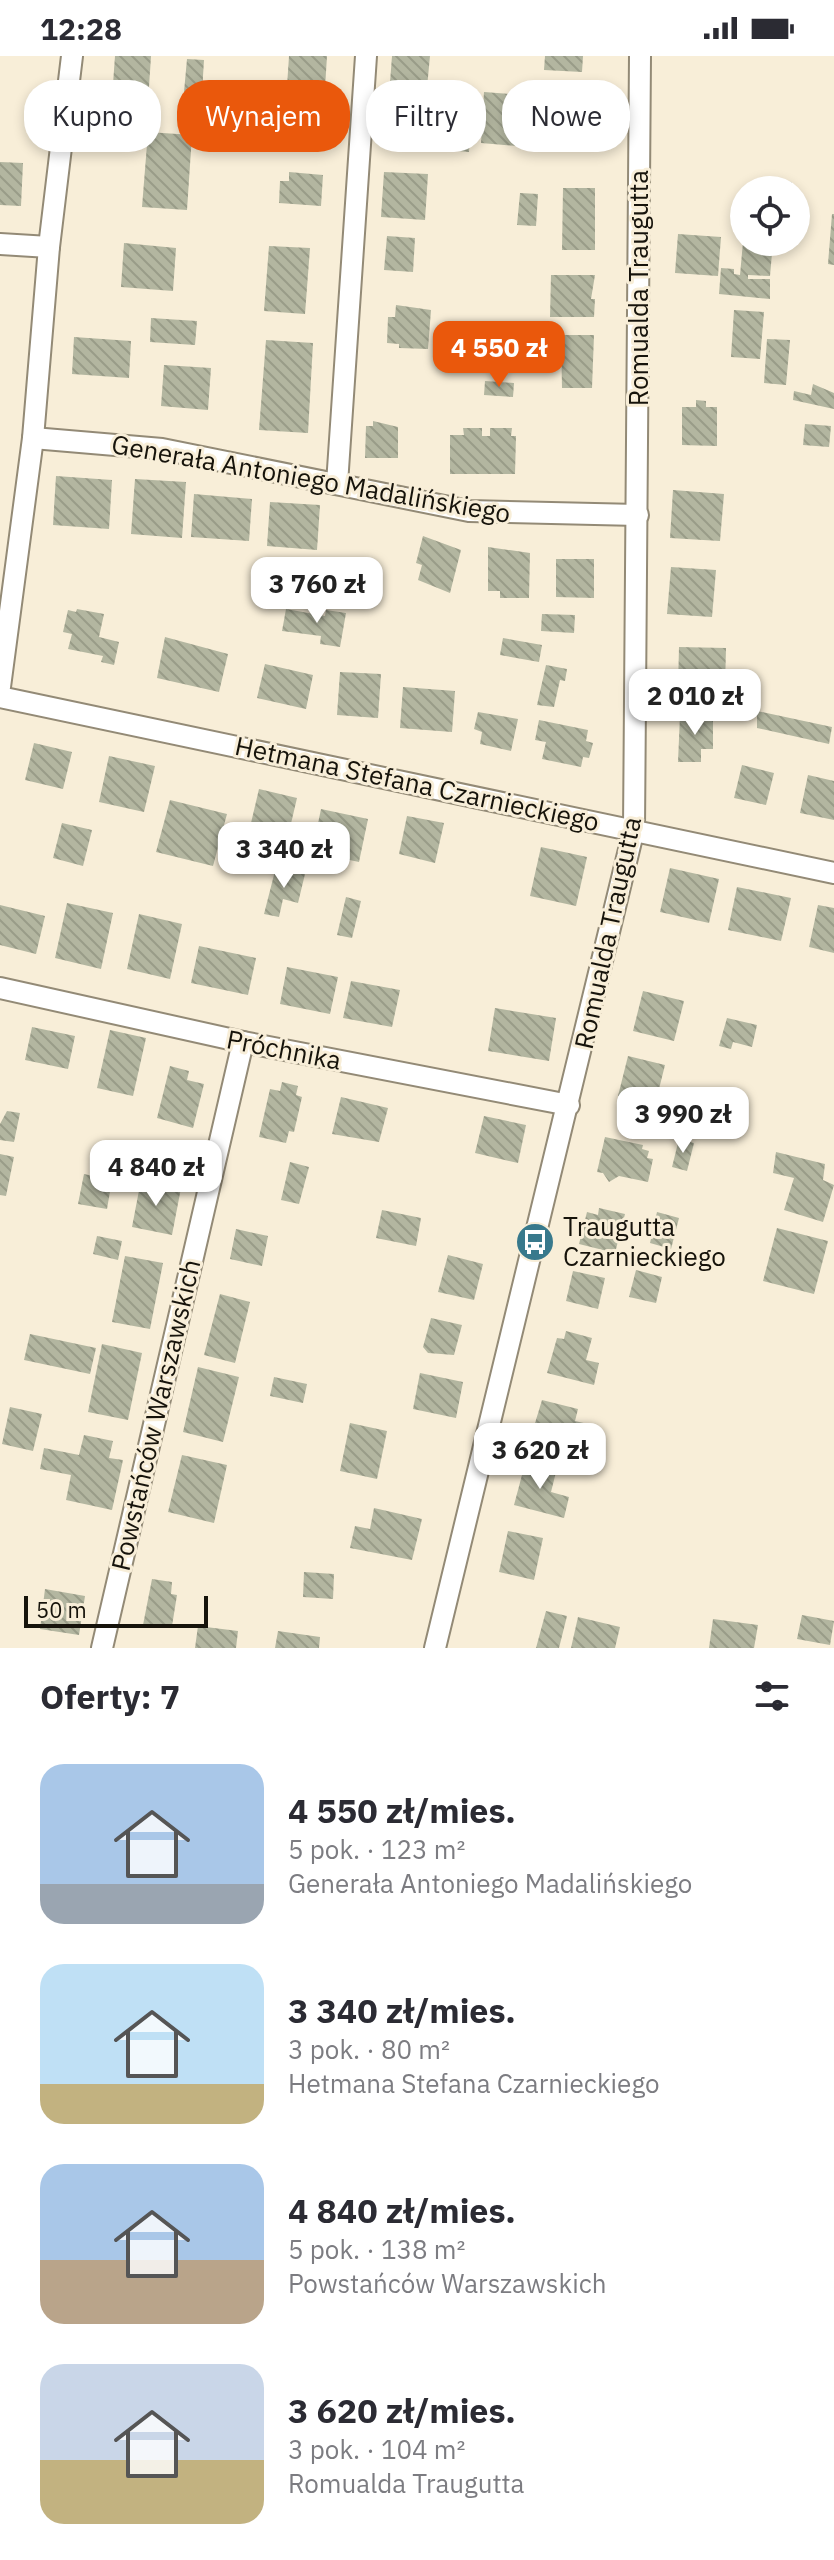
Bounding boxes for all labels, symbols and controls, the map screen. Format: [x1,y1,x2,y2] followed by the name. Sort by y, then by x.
[40,9,122,48] text: 12:28
[24,80,161,152] chip: Kupno
[177,80,350,152] chip: Wynajem
[366,80,486,152] chip: Filtry
[502,80,630,152] chip: Nowe
[621,170,655,406] street label: Romualda Traugutta
[730,176,810,256] map controls
[730,176,810,256] button: locate
[416,321,582,389] pin: 4 550 zł
[451,330,547,364] text: 4 550 zł
[109,426,513,530] street label: Generała Antoniego Madalińskiego
[234,557,400,625] pin: 3 760 zł
[269,566,365,600] text: 3 760 zł
[612,669,778,737] pin: 2 010 zł
[647,678,743,712] text: 2 010 zł
[232,728,602,838] street label: Hetmana Stefana Czarnieckiego
[566,814,648,1052] street label: Romualda Traugutta
[201,822,367,890] pin: 3 340 zł
[236,831,332,865] text: 3 340 zł
[224,1021,344,1077] street label: Próchnika
[600,1087,766,1155] pin: 3 990 zł
[635,1096,731,1130] text: 3 990 zł
[73,1140,239,1208] pin: 4 840 zł
[108,1149,204,1183] text: 4 840 zł
[563,1209,726,1273] place label: Traugutta Czarnieckiego
[514,1221,556,1263] bus stop icon: Traugutta Czarnieckiego
[103,1256,207,1574] street label: Powstańców Warszawskich
[457,1423,623,1491] pin: 3 620 zł
[492,1432,588,1466] text: 3 620 zł
[24,1592,208,1628] scale bar
[36,1595,87,1624] text: 50 m
[40,1674,180,1718] text: Oferty: 7
[750,1674,794,1718] icon: filters
[288,1788,516,1832] text: 4 550 zł/mies.
[104,1796,200,1892] icon: home
[288,1832,466,1866] text: 5 pok. · 123 m²
[288,1866,692,1900] text: Generała Antoniego Madalińskiego
[288,1988,516,2032] text: 3 340 zł/mies.
[104,1996,200,2092] icon: home
[288,2032,450,2066] text: 3 pok. · 80 m²
[288,2066,660,2100] text: Hetmana Stefana Czarnieckiego
[288,2188,516,2232] text: 4 840 zł/mies.
[104,2196,200,2292] icon: home
[288,2232,466,2266] text: 5 pok. · 138 m²
[288,2266,607,2300] text: Powstańców Warszawskich
[288,2388,516,2432] text: 3 620 zł/mies.
[104,2396,200,2492] icon: home
[288,2432,466,2466] text: 3 pok. · 104 m²
[288,2466,524,2500] text: Romualda Traugutta

